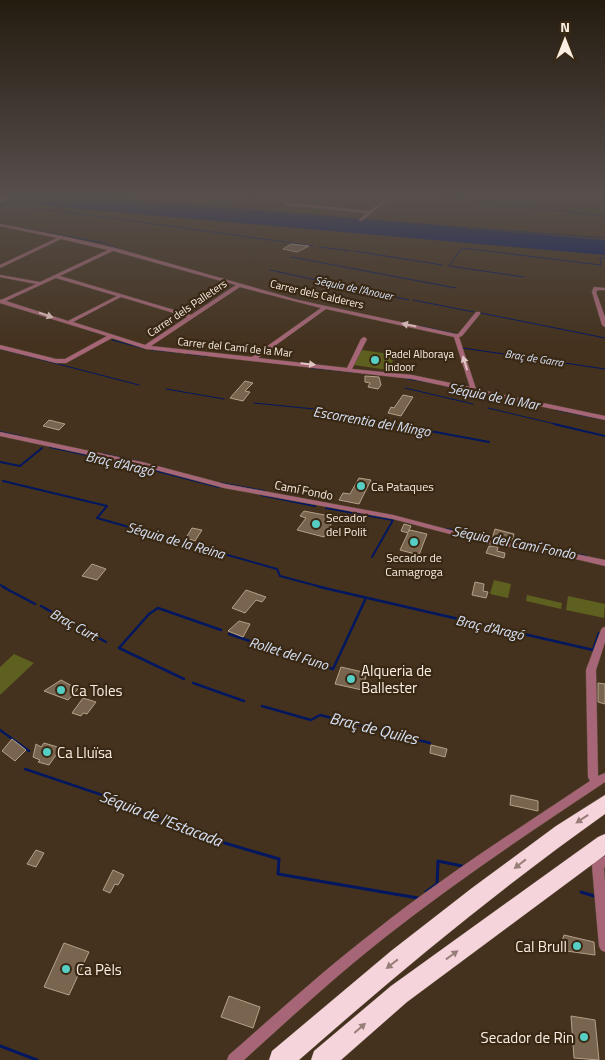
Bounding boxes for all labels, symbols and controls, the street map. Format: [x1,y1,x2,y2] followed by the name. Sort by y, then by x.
[540,15,590,65] north arrow
[560,16,570,37] text: N
[314,272,396,304] water label: Séquia de l'Anouer
[144,275,230,341] street label: Carrer dels Palleters
[269,275,365,313] street label: Carrer dels Calderers
[39,312,54,319] one-way arrow
[401,321,416,329] one-way arrow
[177,333,293,361] street label: Carrer del Camí de la Mar
[504,345,565,371] water label: Braç de Garra
[385,346,454,375] place label: Padel Alboraya Indoor
[369,354,381,366] marker: Padel Alboraya Indoor
[461,355,468,370] one-way arrow
[300,360,316,368] one-way arrow
[447,377,543,415] water label: Séquia de la Mar
[312,400,433,442] water label: Escorrentia del Mingo
[84,445,157,481] water label: Braç d'Aragó
[273,475,335,505] street label: Camí Fondo
[371,477,434,496] place label: Ca Pataques
[355,480,367,492] marker: Ca Pataques
[326,508,368,541] place label: Secador del Polit
[124,516,228,564] water label: Séquia de la Reina
[310,518,322,530] marker: Secador del Polit
[451,520,578,564] water label: Séquia del Camí Fondo
[408,536,420,548] marker: Secador de Camagroga
[385,548,443,581] place label: Secador de Camagroga
[47,602,103,646] water label: Braç Curt
[454,609,527,645] water label: Braç d'Aragó
[247,631,332,675] water label: Rollet del Funo
[361,659,432,699] place label: Alqueria de Ballester
[345,673,357,685] marker: Alqueria de Ballester
[71,679,122,702] place label: Ca Toles
[55,684,67,696] marker: Ca Toles
[327,705,422,751] water label: Braç de Quiles
[57,741,113,764] place label: Ca Lluïsa
[41,746,53,758] marker: Ca Lluïsa
[96,784,227,853] water label: Séquia de l'Estacada
[575,814,589,824] one-way arrow
[514,859,527,870] one-way arrow
[515,935,567,958] place label: Cal Brull
[571,940,583,952] marker: Cal Brull
[445,950,459,960] one-way arrow
[76,958,122,981] place label: Ca Pèls
[386,958,399,969] one-way arrow
[60,963,72,975] marker: Ca Pèls
[354,1023,366,1034] one-way arrow
[481,1026,574,1049] place label: Secador de Rin
[578,1031,590,1043] marker: Secador de Rin

